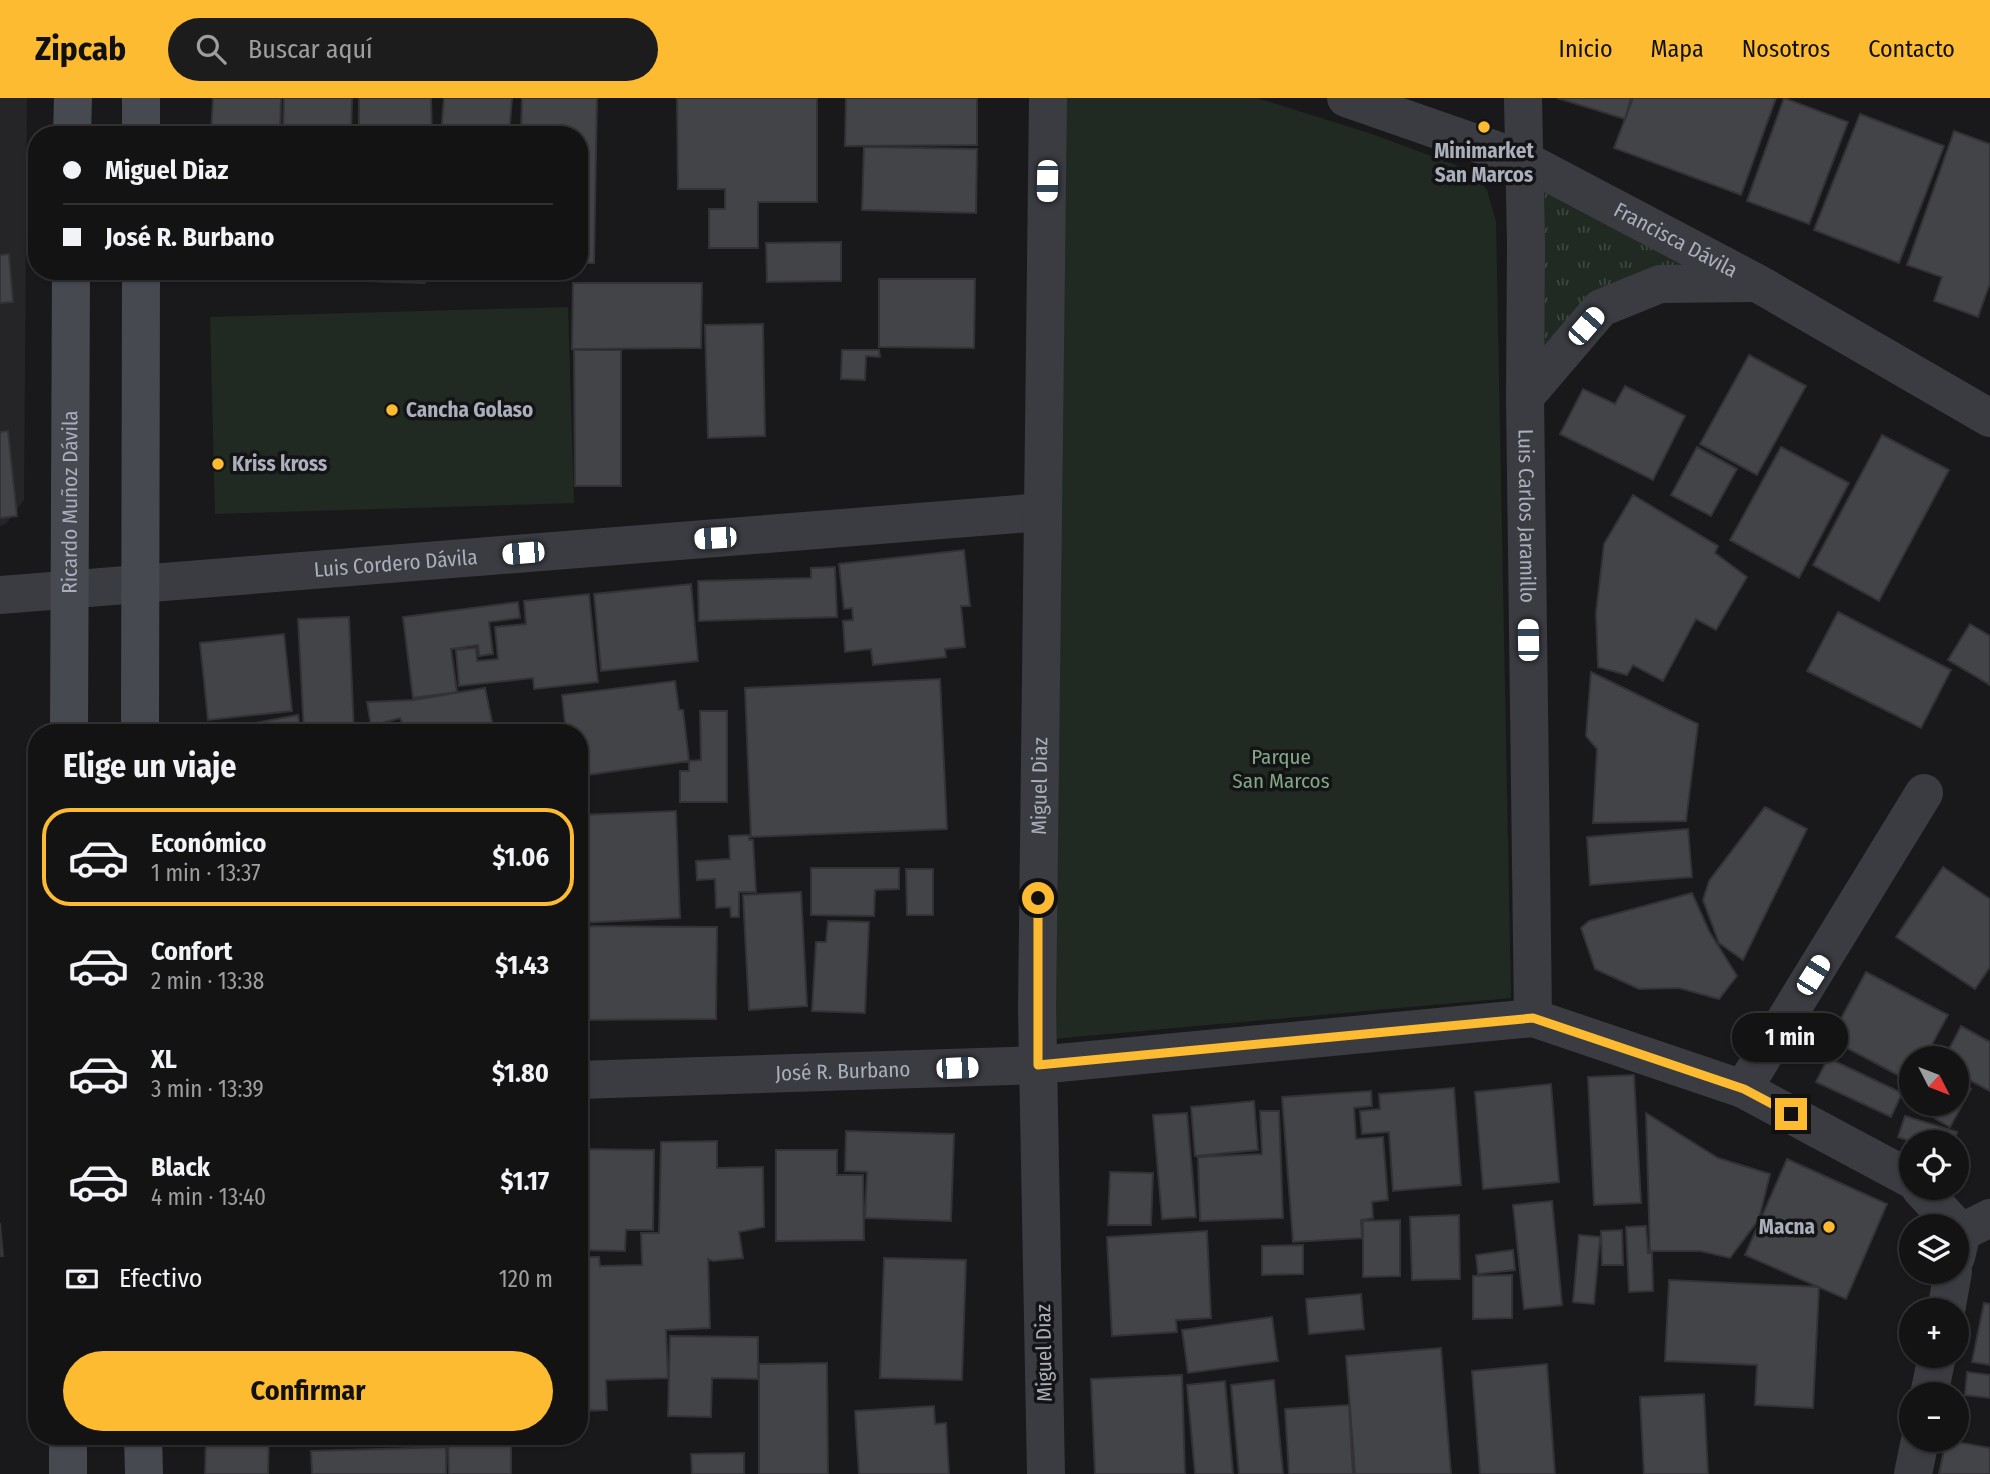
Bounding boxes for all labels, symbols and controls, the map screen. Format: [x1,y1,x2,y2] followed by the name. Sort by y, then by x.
[168,18,658,81] search box
[35,29,126,69] text: Zipcab
[192,30,230,68] icon: search
[248,34,373,65] text: Buscar aquí
[1559,35,1613,63] text: Inicio
[1651,35,1704,63] text: Mapa
[1742,35,1830,63] text: Nosotros
[1868,35,1955,63] text: Contacto
[1476,119,1492,135] marker: Minimarket San Marcos
[1434,138,1534,188] place label: Minimarket San Marcos
[105,155,228,186] text: Miguel Diaz
[1037,160,1058,202] car
[1609,197,1742,283] street label: Francisca Dávila
[105,222,274,253] text: José R. Burbano
[1565,303,1608,349] car
[406,397,533,423] place label: Cancha Golaso
[384,402,400,418] marker: Cancha Golaso
[57,410,83,594] street label: Ricardo Muñoz Dávila
[1512,429,1541,603] street label: Luis Carlos Jaramillo
[232,451,327,477] place label: Kriss kross
[210,456,226,472] marker: Kriss kross
[694,526,737,550] car
[502,541,545,565] car
[313,544,479,583] street label: Luis Cordero Dávila
[1518,619,1539,661] car
[1026,737,1053,835] street label: Miguel Diaz
[1232,744,1330,794] park label: Parque San Marcos
[63,747,236,785] text: Elige un viaje
[67,826,130,889] icon: car
[151,828,266,859] text: Económico
[493,842,549,873] text: $1.06
[151,859,261,887] text: 1 min · 13:37
[1022,882,1054,914] route start
[67,934,130,997] icon: car
[151,936,232,967] text: Confort
[495,950,549,981] text: $1.43
[1793,952,1834,998] car
[151,967,264,995] text: 2 min · 13:38
[1733,1012,1849,1062] callout: 1 min
[1765,1023,1815,1051] text: 1 min
[67,1042,130,1105] icon: car
[151,1044,177,1075] text: XL
[1899,1046,1969,1116] north arrow
[1899,1046,1969,1452] map controls
[775,1056,911,1087] street label: José R. Burbano
[936,1057,979,1079] car
[492,1058,549,1089] text: $1.80
[151,1075,264,1103] text: 3 min · 13:39
[1775,1098,1807,1130] route end
[1899,1130,1969,1200] button: locate
[67,1150,130,1213] icon: car
[151,1152,210,1183] text: Black
[501,1166,549,1197] text: $1.17
[151,1183,266,1211] text: 4 min · 13:40
[1759,1214,1815,1240] place label: Macna
[1899,1214,1969,1284] button: layers
[1821,1219,1837,1235] marker: Macna
[63,1260,101,1298] icon: cash
[119,1263,203,1294] text: Efectivo
[499,1265,553,1293] text: 120 m
[1899,1298,1969,1368] button: +
[1030,1304,1058,1402] street label: Miguel Diaz
[63,1351,553,1431] button: Confirmar
[1899,1382,1969,1452] button: −

